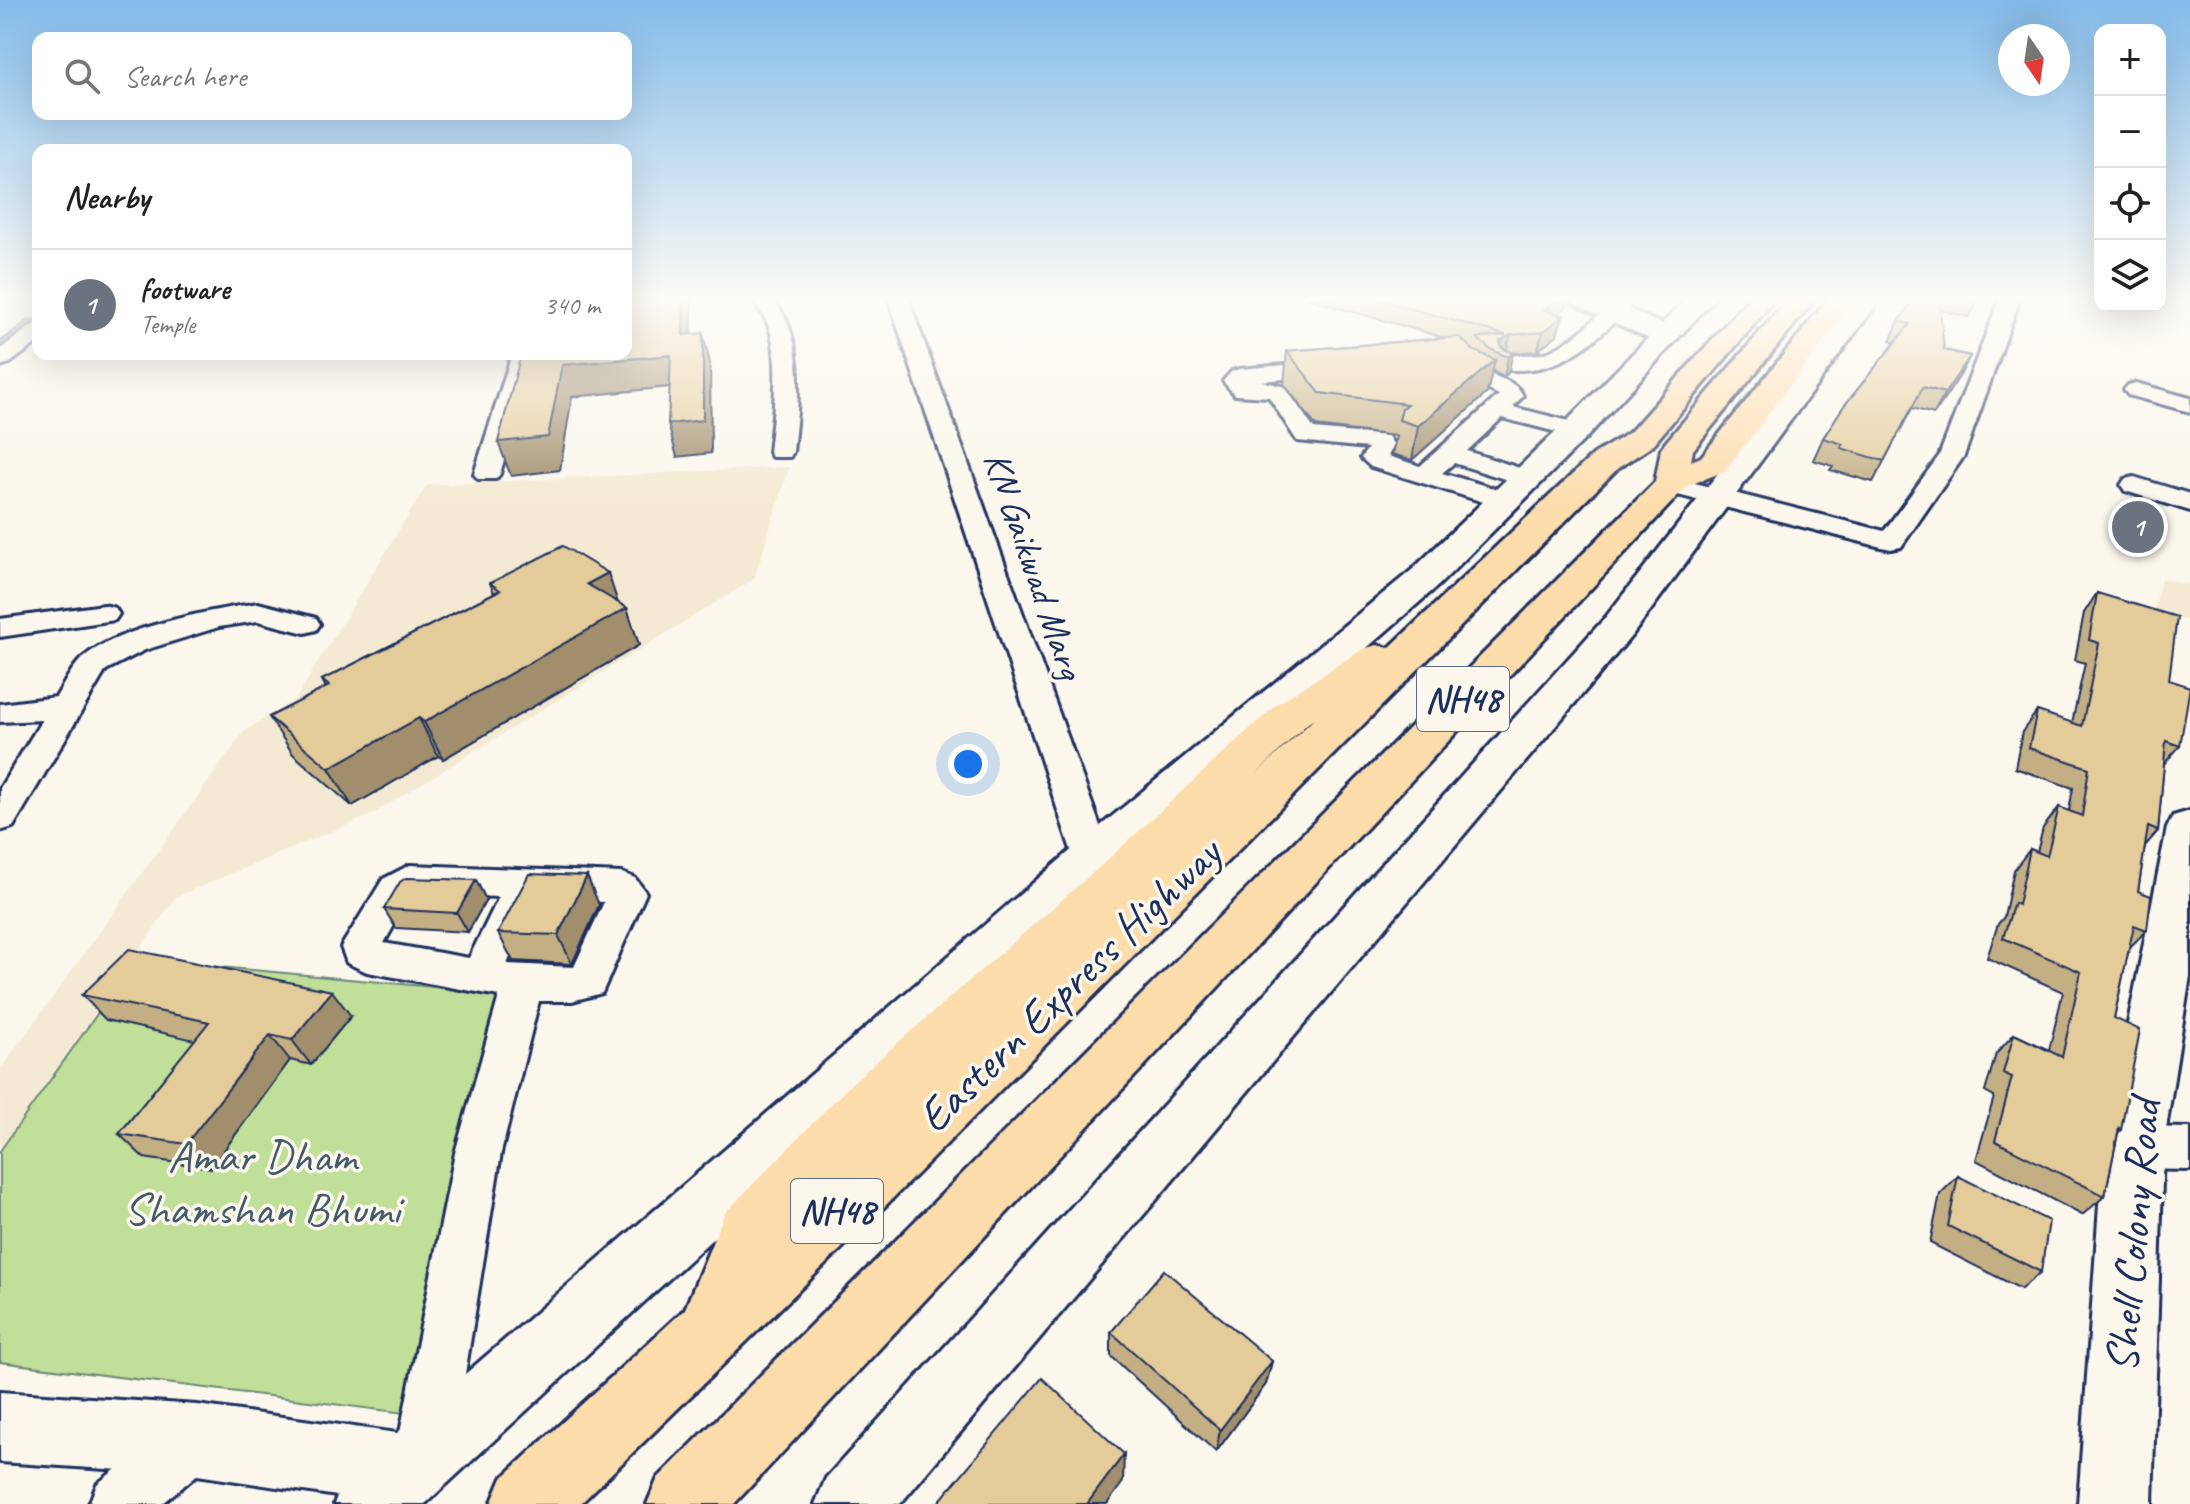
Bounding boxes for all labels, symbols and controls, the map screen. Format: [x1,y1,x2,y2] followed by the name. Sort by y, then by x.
[1998,24,2070,96] north arrow
[2094,24,2166,312] map controls
[2094,24,2166,96] button: +
[32,32,632,120] search box
[60,54,104,98] icon: search
[124,57,246,95] text: Search here
[2094,96,2166,168] button: −
[2094,168,2166,240] button: locate
[64,175,150,218] text: Nearby
[2094,240,2166,312] button: layers
[140,270,230,308] text: footware
[84,289,96,322] text: 1
[544,289,600,322] text: 340 m
[140,308,195,341] text: Temple
[973,445,1096,687] street label: KN Gaikwad Marg
[2112,497,2164,557] pin: 1
[1417,667,1509,731] road number: NH48
[948,744,988,784] your location
[905,823,1235,1145] street label: Eastern Express Highway
[2092,1091,2174,1375] street label: Shell Colony Road
[124,1127,406,1238] park label: Amar Dham Shamshan Bhumi
[791,1179,883,1243] road number: NH48

